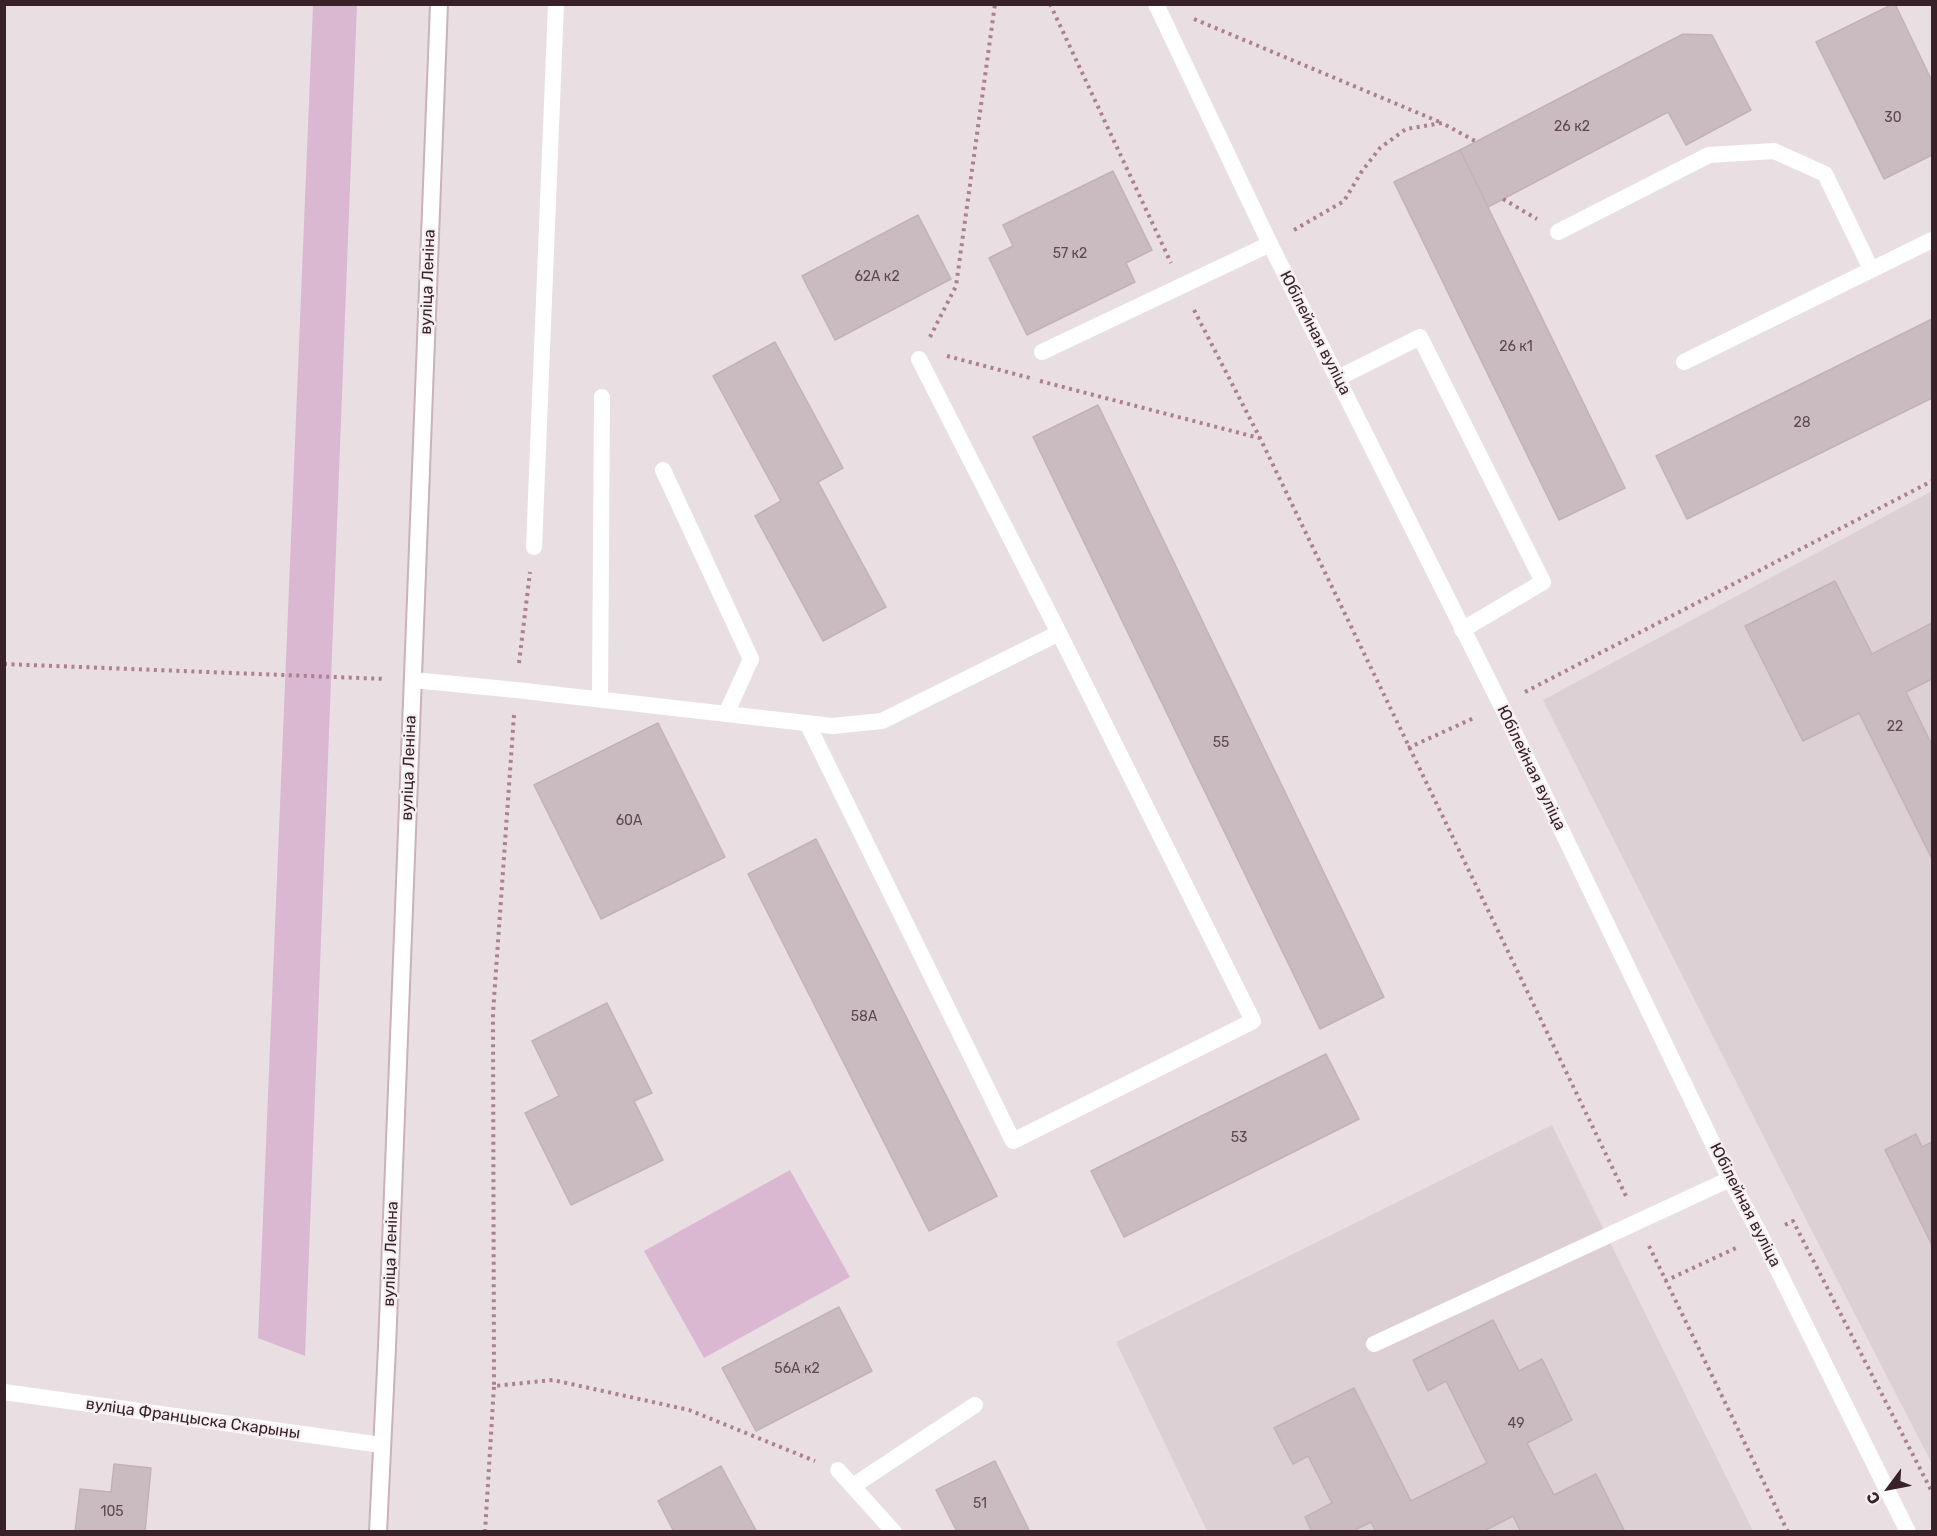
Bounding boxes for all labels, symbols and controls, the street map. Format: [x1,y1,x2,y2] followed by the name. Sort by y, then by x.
[1884,110,1902,126] house number: 30
[1554,119,1590,135] house number: 26 к2
[417,229,439,335] street label: вуліца Леніна
[1053,246,1087,262] house number: 57 к2
[1275,268,1355,398] street label: Юбілейная вуліца
[854,269,900,285] house number: 62А к2
[1499,339,1533,355] house number: 26 к1
[1793,415,1811,431] house number: 28
[1492,702,1570,834] street label: Юбілейная вуліца
[398,715,420,821] street label: вуліца Леніна
[1887,719,1903,735] house number: 22
[1213,735,1229,751] house number: 55
[616,813,642,829] house number: 60А
[851,1009,877,1025] house number: 58А
[1231,1130,1247,1146] house number: 53
[1705,1140,1785,1270] street label: Юбілейная вуліца
[380,1201,402,1307] street label: вуліца Леніна
[774,1361,820,1377] house number: 56А к2
[85,1394,301,1444] street label: вуліца Францыска Скарыны
[1508,1416,1524,1432] house number: 49
[1859,1458,1919,1518] north arrow
[1862,1488,1884,1508] text: С
[973,1496,987,1512] house number: 51
[100,1504,124,1520] house number: 105

